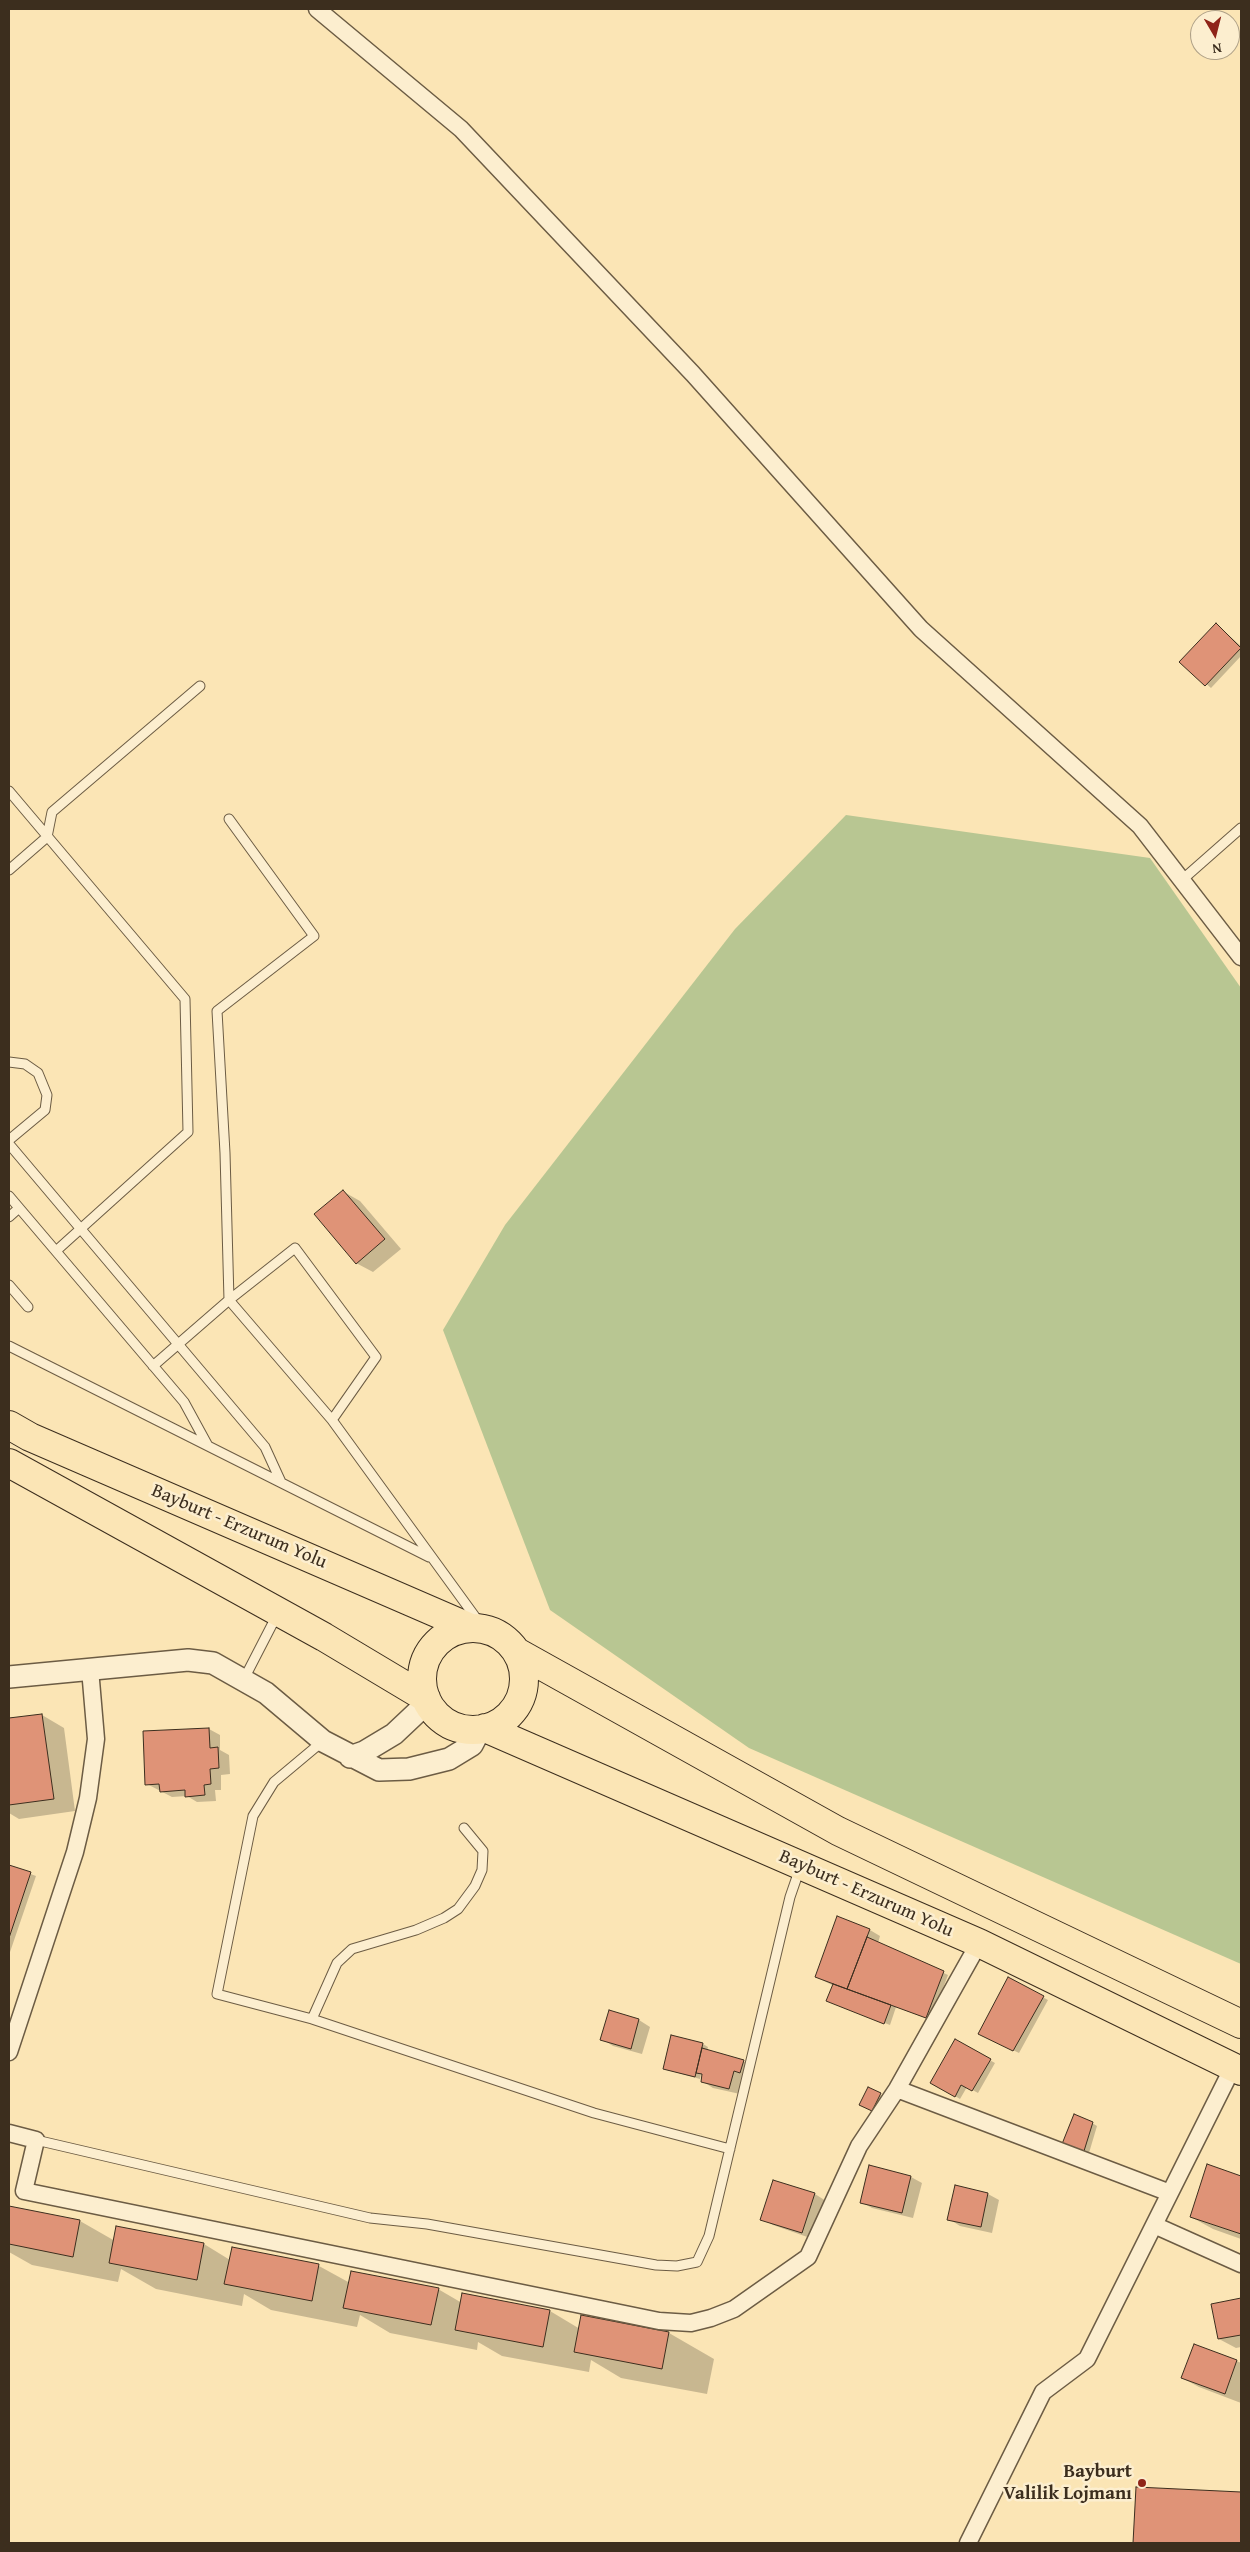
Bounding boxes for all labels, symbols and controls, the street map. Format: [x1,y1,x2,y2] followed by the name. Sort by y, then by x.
[1190,10,1240,60] north arrow
[1211,38,1223,59] text: N
[148,1480,330,1574] street label: Bayburt - Erzurum Yolu
[775,1845,957,1943] street label: Bayburt - Erzurum Yolu
[1003,2461,1132,2505] place label: Bayburt Valilik Lojmanı
[1136,2477,1148,2489] marker: Bayburt Valilik Lojmanı

